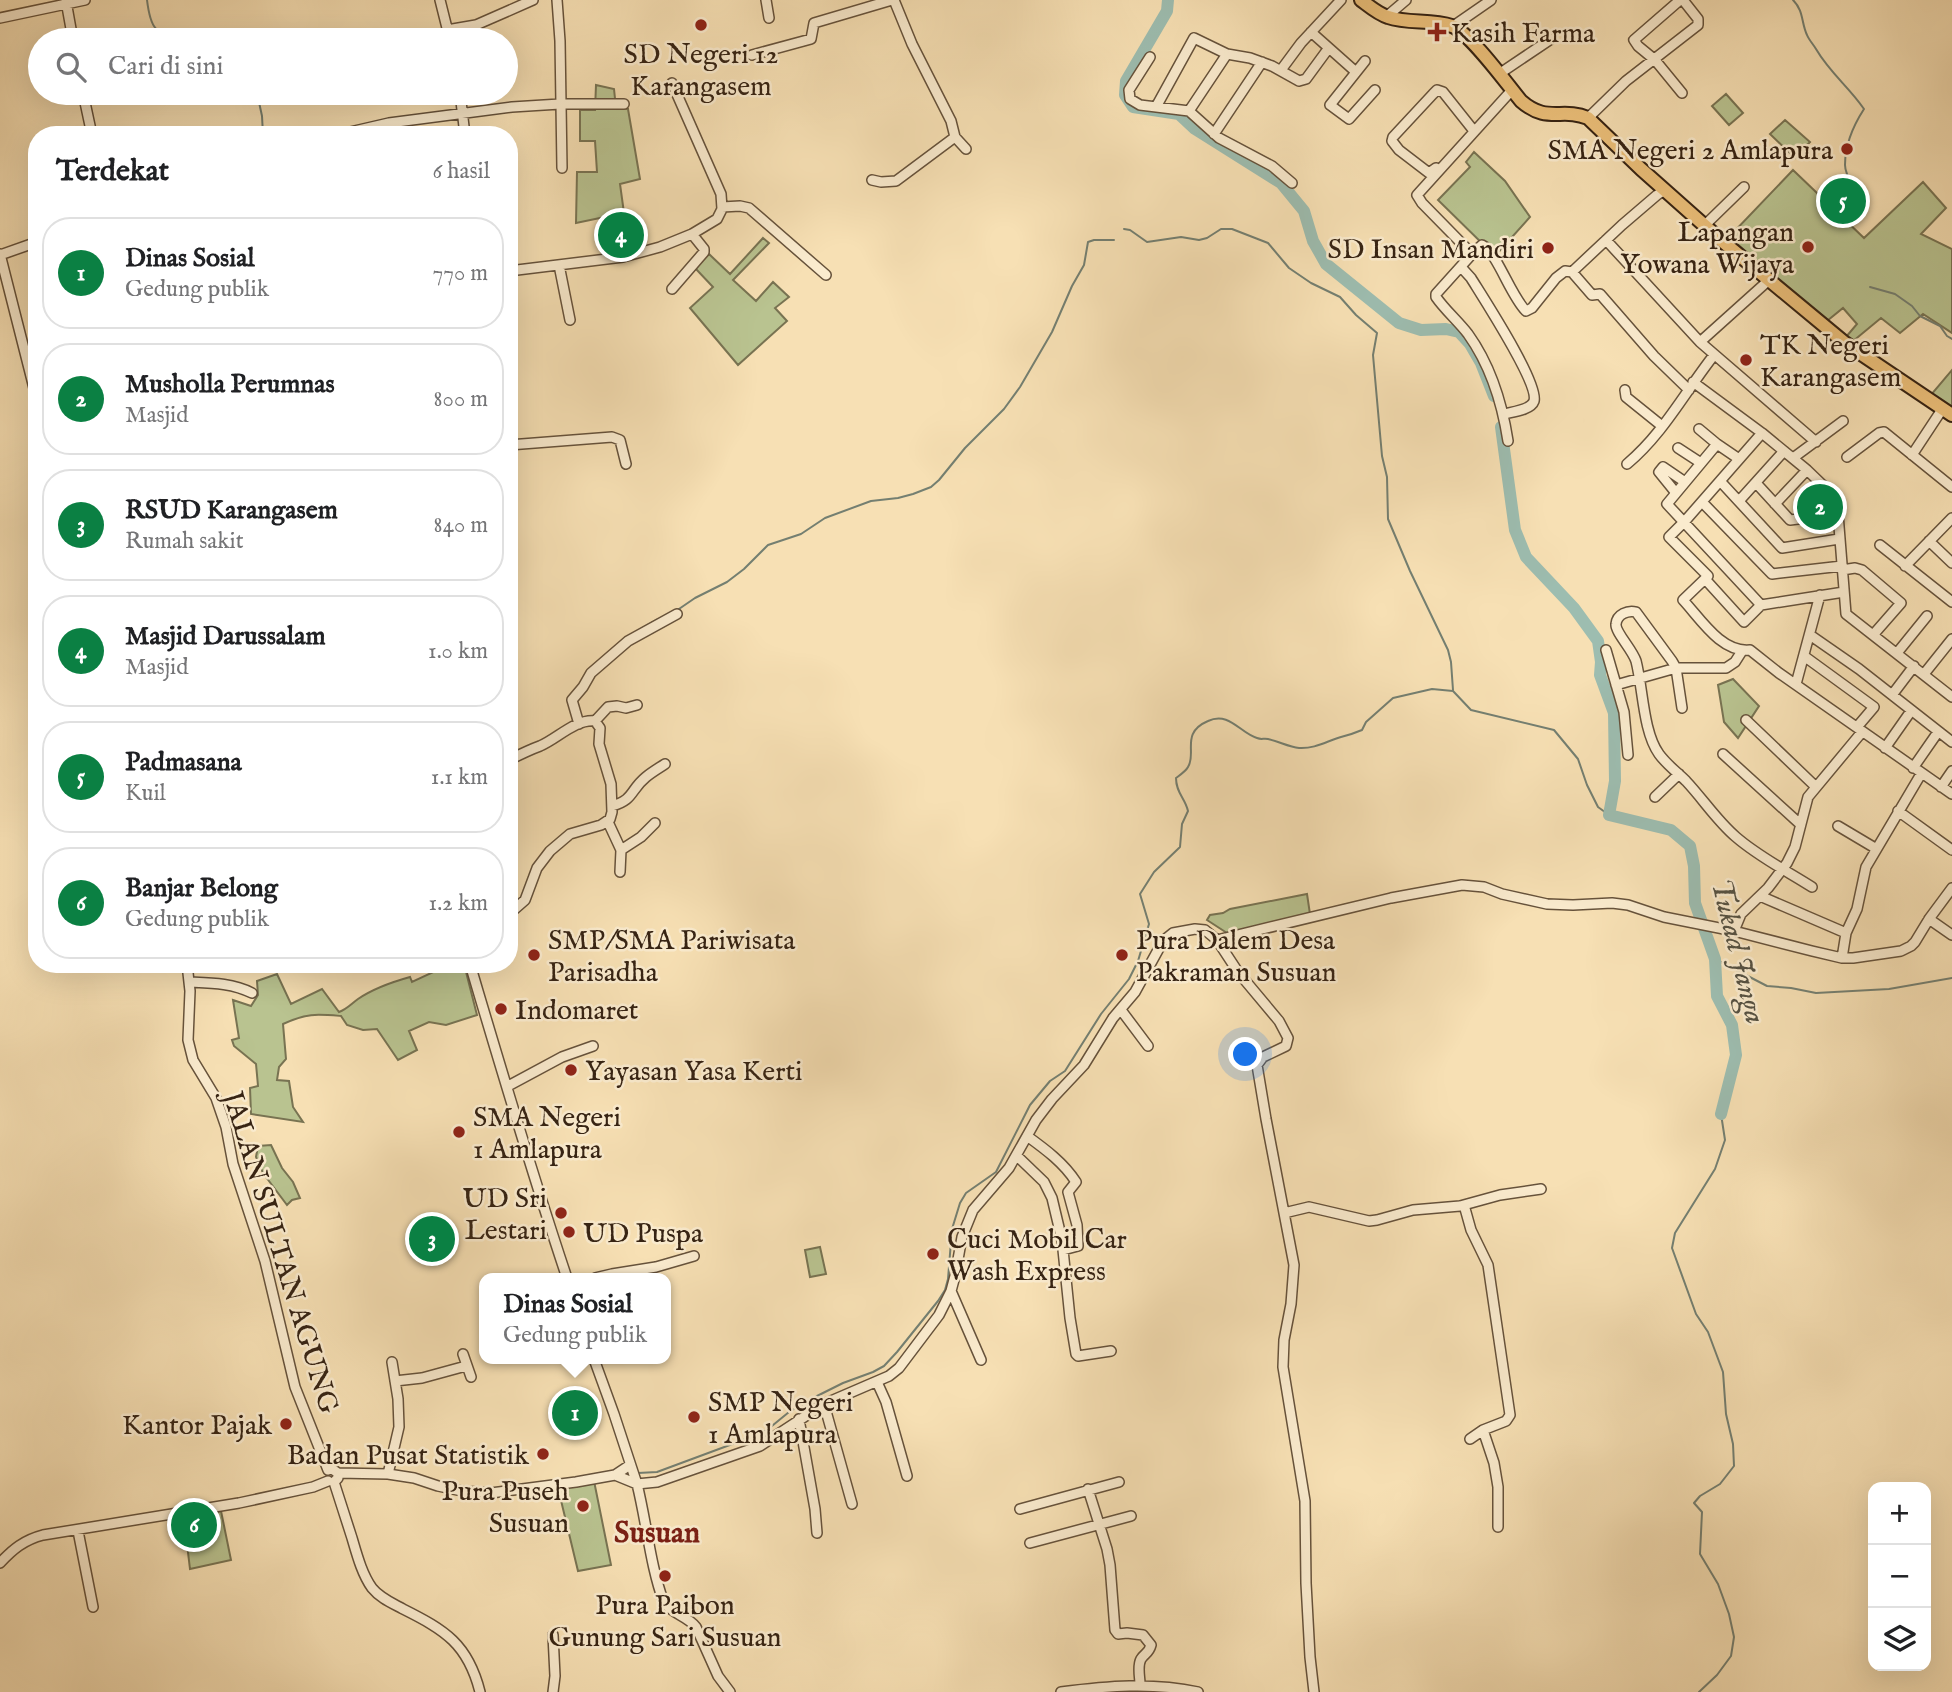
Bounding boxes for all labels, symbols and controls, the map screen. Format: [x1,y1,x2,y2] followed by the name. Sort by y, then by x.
[693,17,709,33] marker: SD Negeri 12 Karangasem
[1451,17,1596,52] place label: Kasih Farma
[1429,24,1445,40] marker: Kasih Farma
[28,28,518,105] search box
[624,38,778,105] place label: SD Negeri 12 Karangasem
[52,48,90,86] icon: search
[108,50,223,83] text: Cari di sini
[1548,134,1834,169] place label: SMA Negeri 2 Amlapura
[1839,141,1855,157] marker: SMA Negeri 2 Amlapura
[56,153,169,191] text: Terdekat
[433,157,490,186] text: 6 hasil
[1820,175,1866,227] pin: 5
[598,209,644,261] pin: 4
[1620,216,1795,283] place label: Lapangan Yowana Wijaya
[1328,233,1534,268] place label: SD Insan Mandiri
[1800,239,1816,255] marker: Lapangan Yowana Wijaya
[1540,240,1556,256] marker: SD Insan Mandiri
[125,242,255,275] text: Dinas Sosial
[77,259,85,288] text: 1
[432,259,488,288] text: 770 m
[125,275,269,304] text: Gedung publik
[1760,329,1901,396] place label: TK Negeri Karangasem
[1738,352,1754,368] marker: TK Negeri Karangasem
[125,368,335,401] text: Musholla Perumnas
[76,385,86,414] text: 2
[434,385,488,414] text: 800 m
[125,401,188,430] text: Masjid
[1797,481,1843,533] pin: 2
[125,494,338,527] text: RSUD Karangasem
[77,511,85,540] text: 3
[434,511,488,540] text: 840 m
[125,527,244,556] text: Rumah sakit
[125,620,325,653] text: Masjid Darussalam
[75,637,87,666] text: 4
[428,637,488,666] text: 1.0 km
[125,653,188,682] text: Masjid
[125,746,242,779] text: Padmasana
[77,763,85,792] text: 5
[431,763,488,792] text: 1.1 km
[125,779,166,808] text: Kuil
[125,872,278,905] text: Banjar Belong
[1701,875,1773,1028] water label: Tukad Janga
[76,889,86,918] text: 6
[429,889,488,918] text: 1.2 km
[125,905,269,934] text: Gedung publik
[548,924,796,991] place label: SMP/SMA Pariwisata Parisadha
[1136,924,1337,991] place label: Pura Dalem Desa Pakraman Susuan
[526,947,542,963] marker: SMP/SMA Pariwisata Parisadha
[1114,947,1130,963] marker: Pura Dalem Desa Pakraman Susuan
[515,994,639,1029] place label: Indomaret
[493,1001,509,1017] marker: Indomaret
[1228,1037,1262,1071] your location
[585,1055,803,1090] place label: Yayasan Yasa Kerti
[563,1062,579,1078] marker: Yayasan Yasa Kerti
[213,1085,346,1419] street label: JALAN SULTAN AGUNG
[473,1101,621,1168] place label: SMA Negeri 1 Amlapura
[451,1124,467,1140] marker: SMA Negeri 1 Amlapura
[463,1182,547,1249] place label: UD Sri Lestari
[553,1205,569,1221] marker: UD Sri Lestari
[409,1213,455,1265] pin: 3
[583,1217,704,1252] place label: UD Puspa
[947,1223,1127,1290] place label: Cuci Mobil Car Wash Express
[561,1224,577,1240] marker: UD Puspa
[925,1246,941,1262] marker: Cuci Mobil Car Wash Express
[479,1273,671,1364] popup
[503,1288,633,1321] text: Dinas Sosial
[503,1321,647,1350] text: Gedung publik
[708,1386,853,1453] place label: SMP Negeri 1 Amlapura
[552,1387,598,1439] pin: 1
[122,1409,273,1444] place label: Kantor Pajak
[686,1409,702,1425] marker: SMP Negeri 1 Amlapura
[278,1416,294,1432] marker: Kantor Pajak
[287,1439,530,1474] place label: Badan Pusat Statistik
[535,1446,551,1462] marker: Badan Pusat Statistik
[441,1475,569,1542] place label: Pura Puseh Susuan
[1868,1482,1931,1671] map controls
[1868,1482,1931,1545] button: +
[575,1498,591,1514] marker: Pura Puseh Susuan
[171,1499,217,1551] pin: 6
[614,1515,700,1553] district label: Susuan
[1868,1545,1931,1608] button: −
[657,1568,673,1584] marker: Pura Paibon Gunung Sari Susuan
[549,1589,781,1656] place label: Pura Paibon Gunung Sari Susuan
[1868,1608,1931,1671] button: layers

